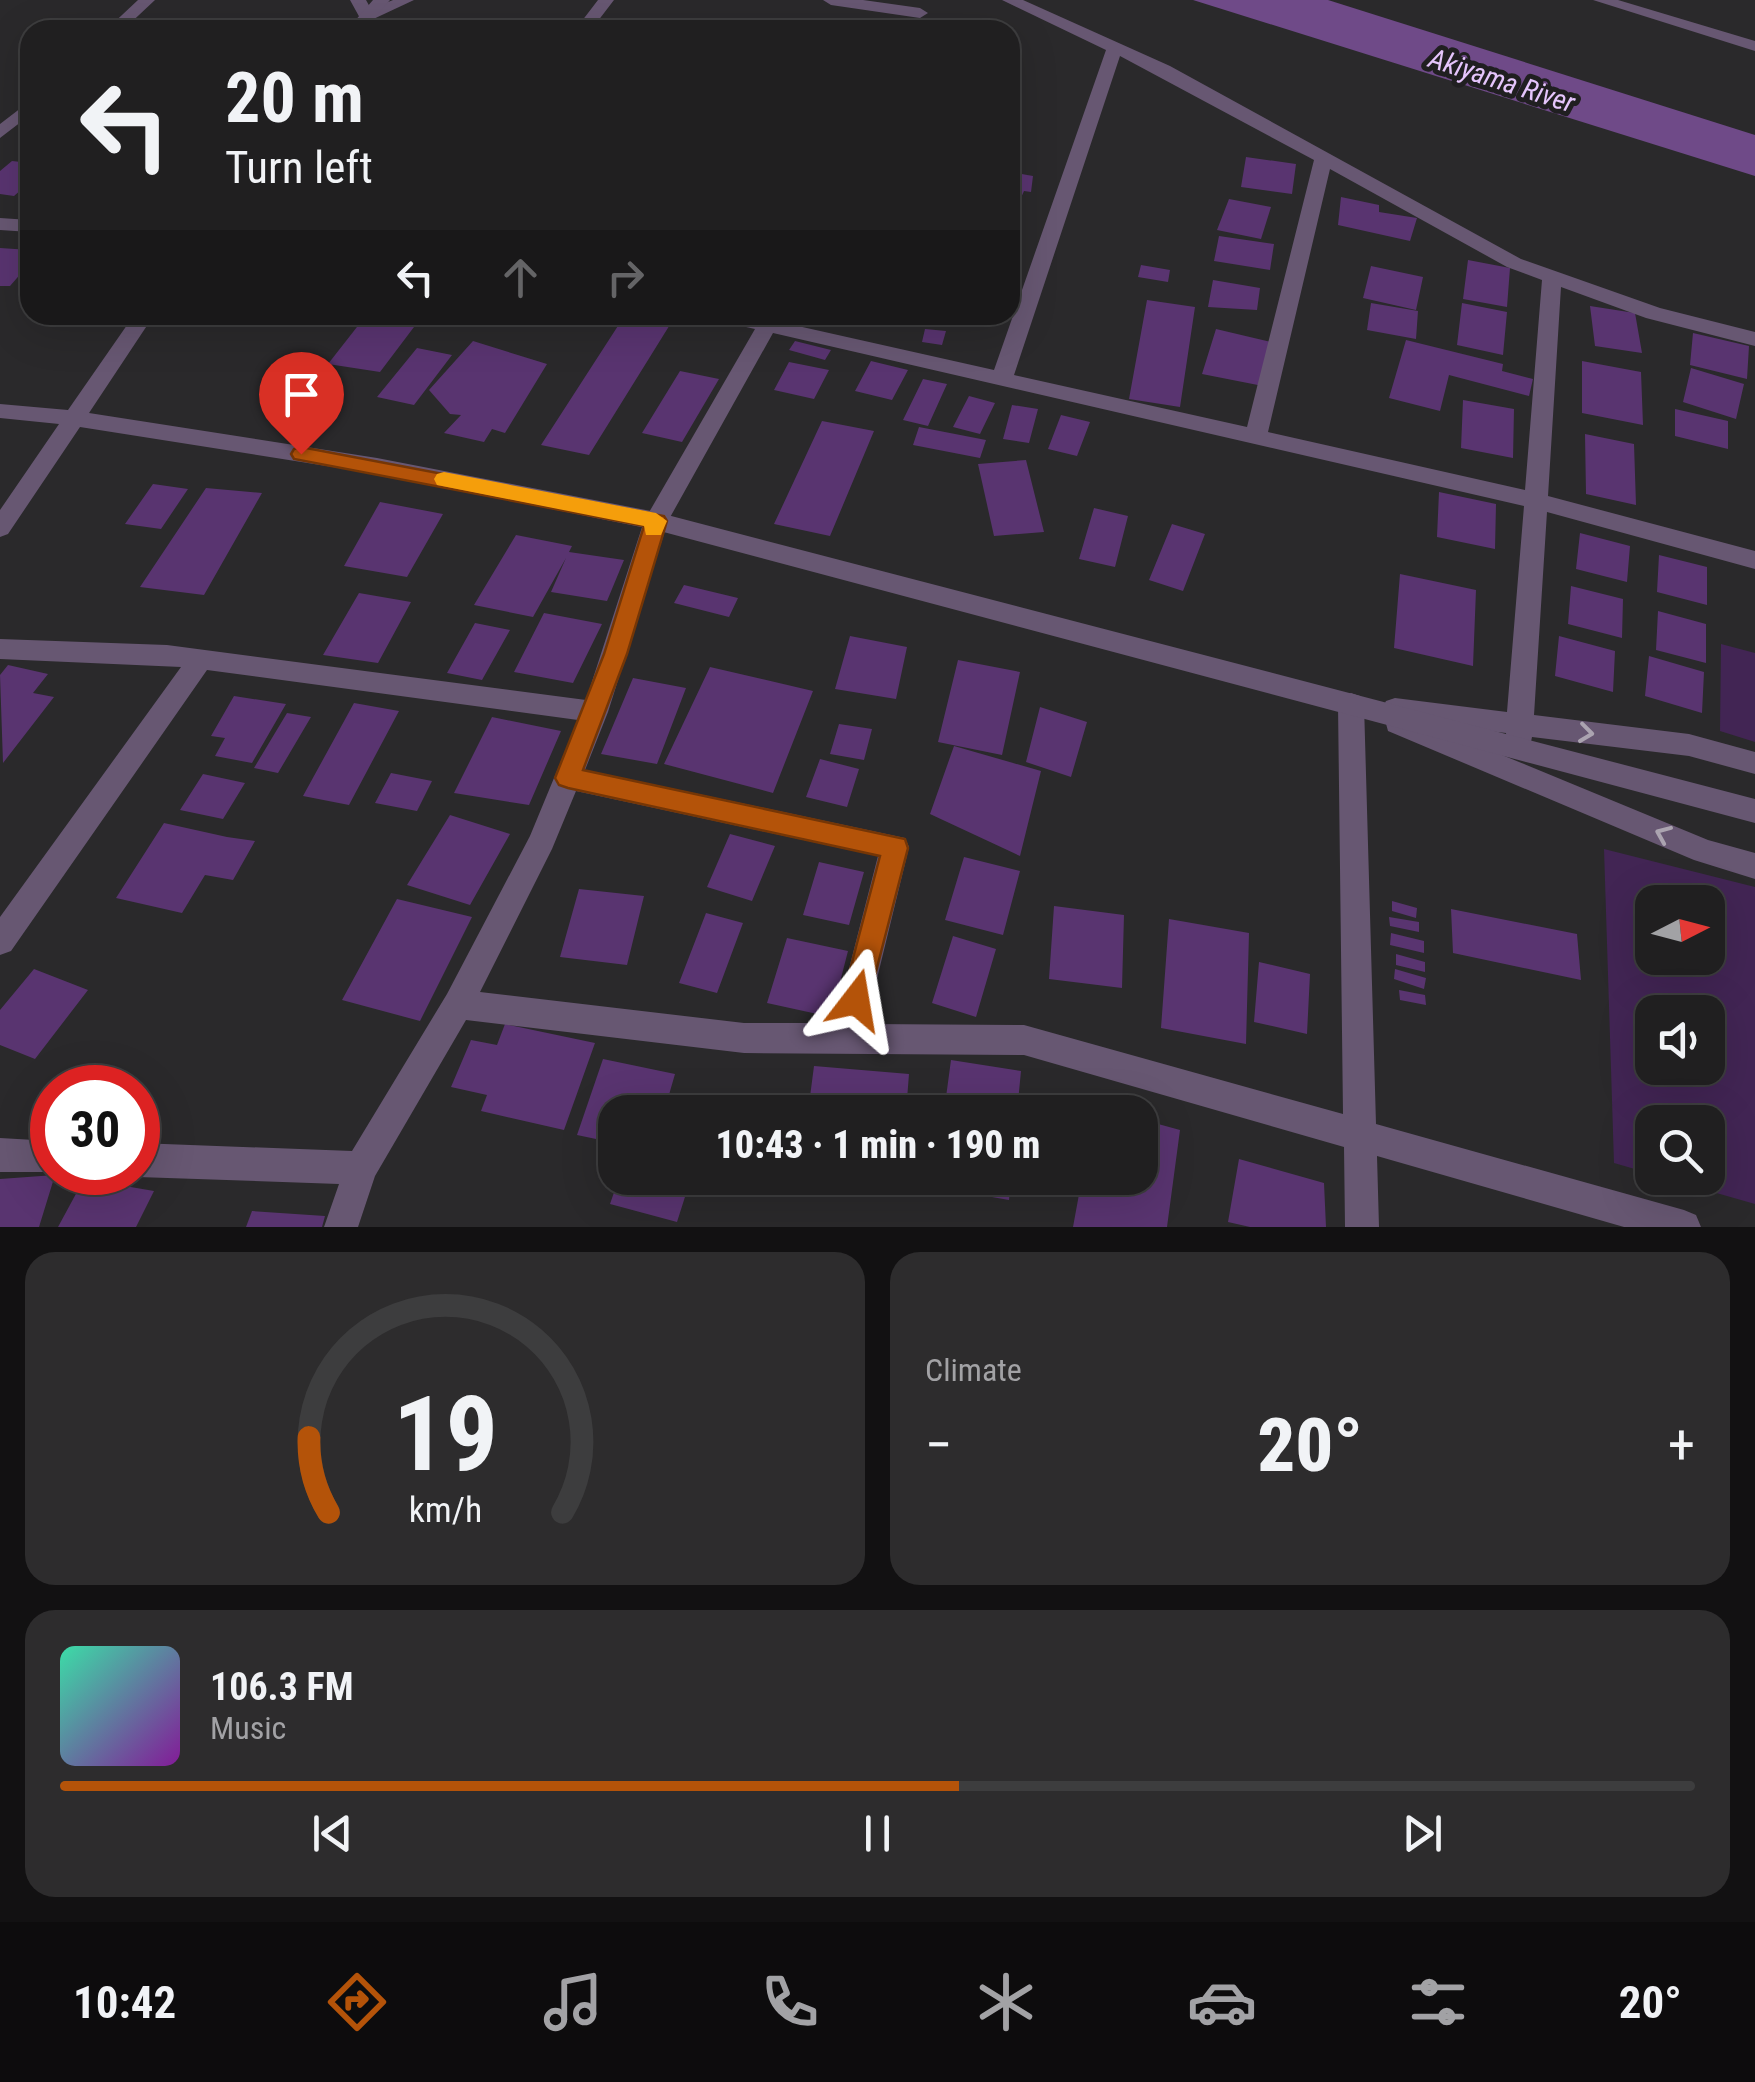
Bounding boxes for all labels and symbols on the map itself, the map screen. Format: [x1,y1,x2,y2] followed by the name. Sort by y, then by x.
[1424,41,1580,120] water label: Akiyama River
[259,352,344,455] pin
[1579,722,1595,743] one-way arrow
[1655,826,1673,846] one-way arrow
[1635,885,1725,975] north arrow
[804,948,908,1052] position arrow
[30,1065,160,1195] speed limit sign: 30

